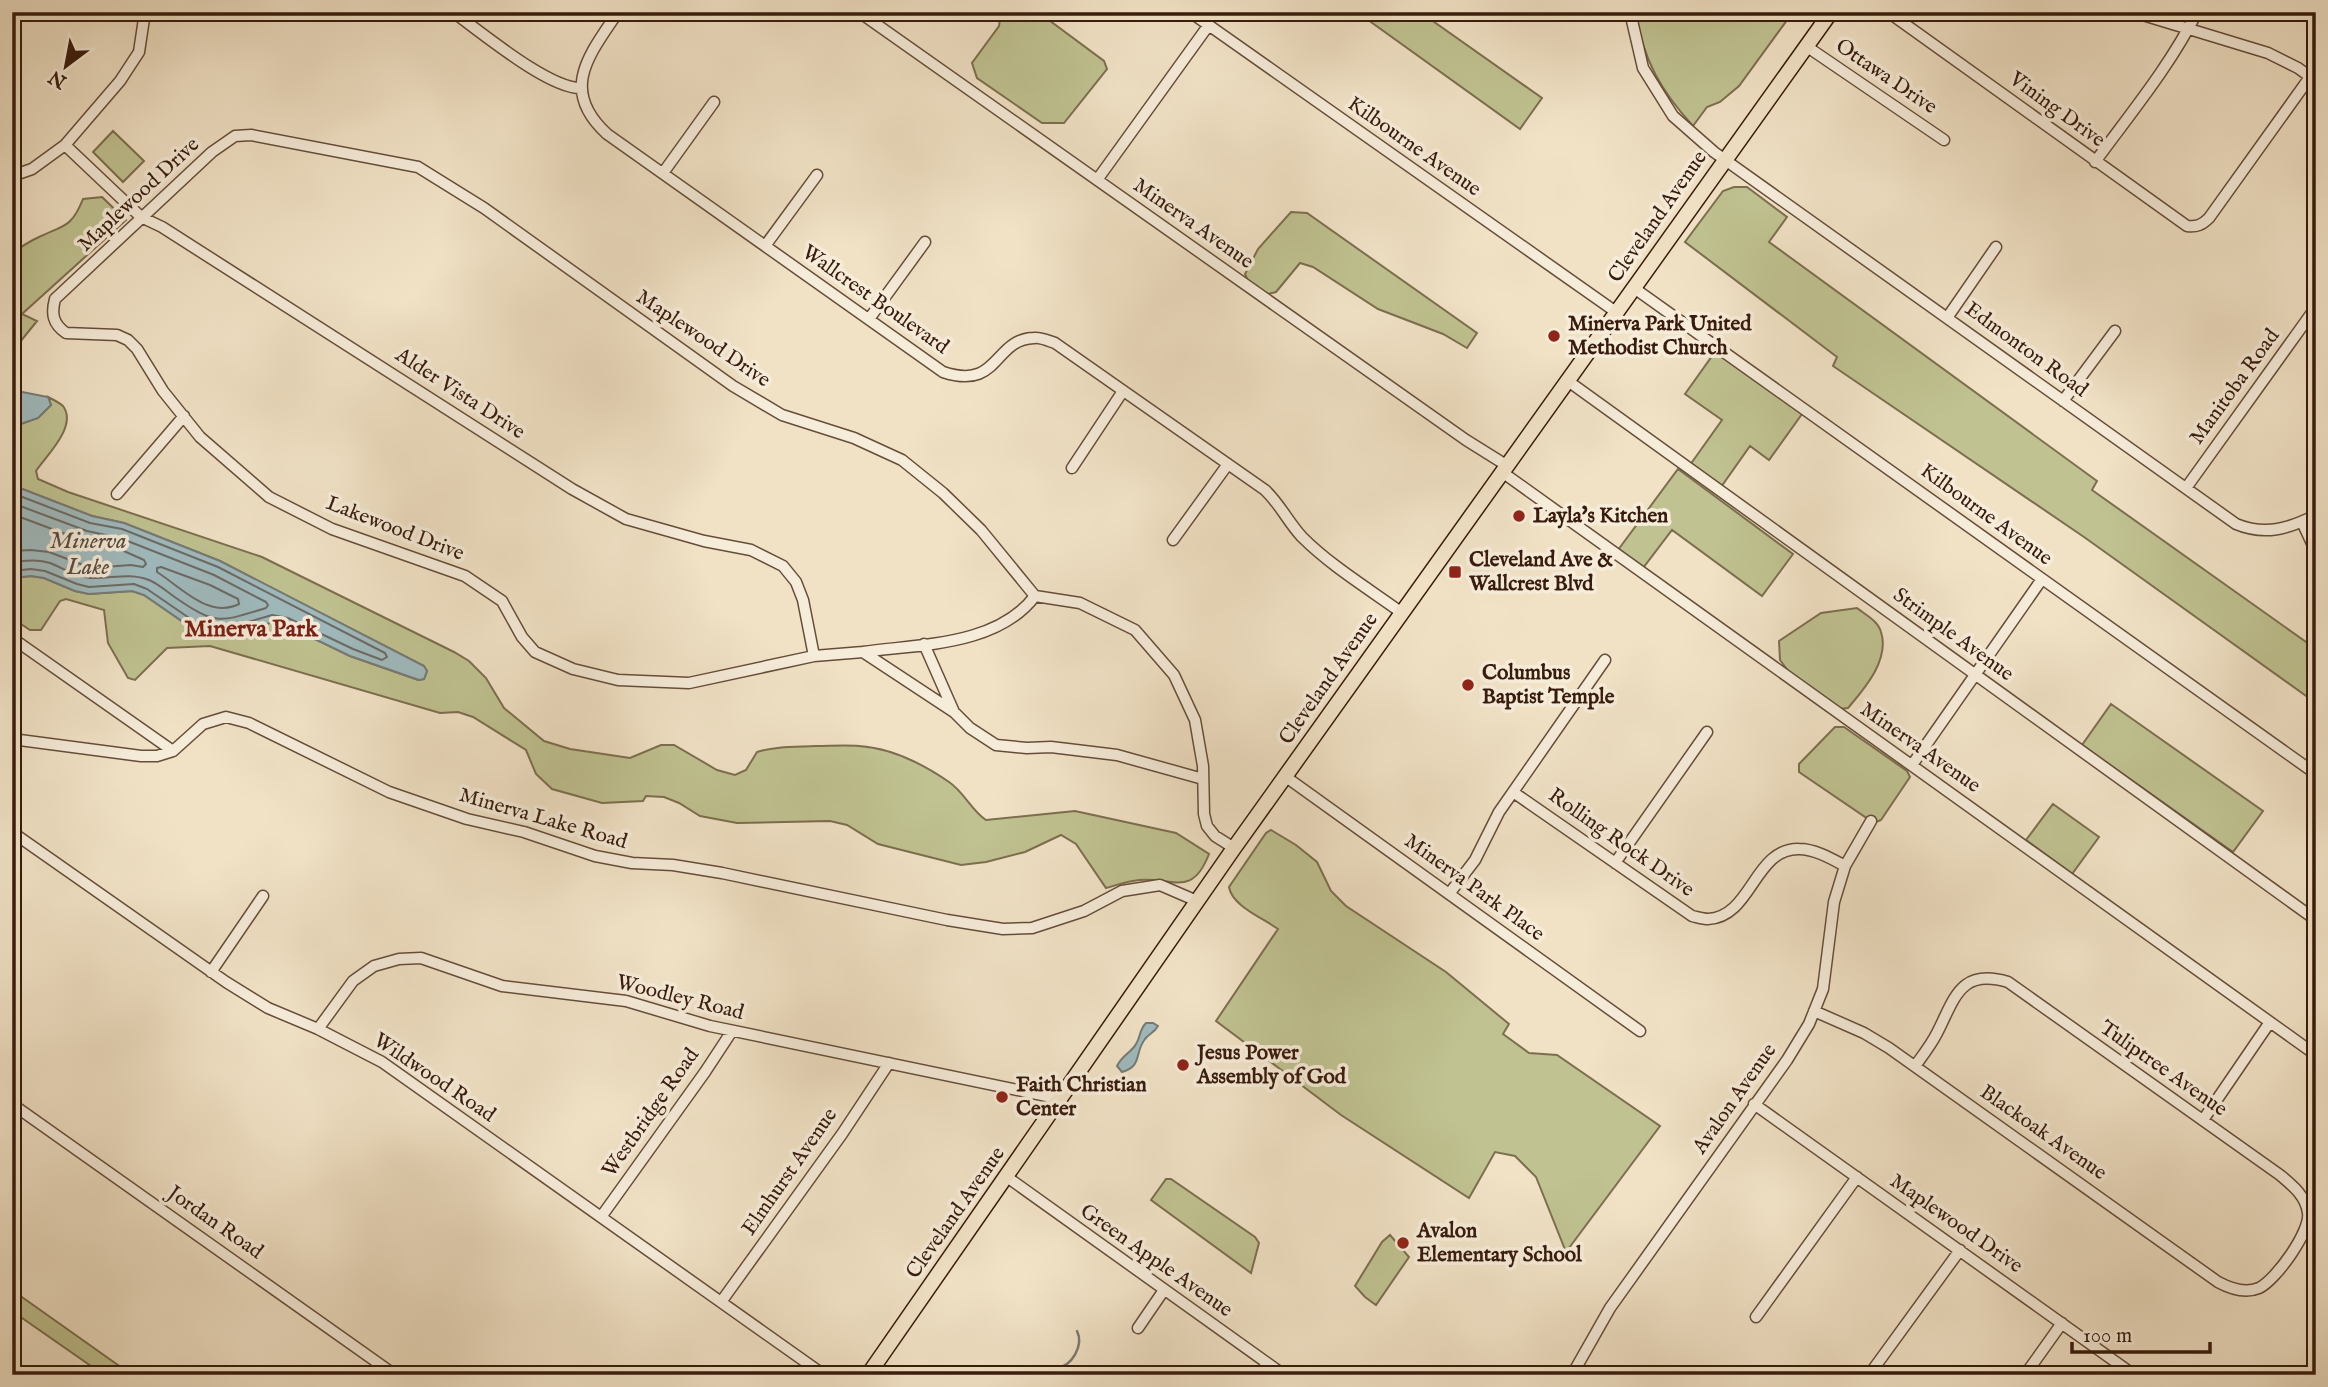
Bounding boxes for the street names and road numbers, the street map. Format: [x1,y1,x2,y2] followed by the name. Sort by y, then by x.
[1830,33,1942,121] street label: Ottawa Drive
[2003,66,2111,154] street label: Vining Drive
[1342,91,1486,203] street label: Kilbourne Avenue
[73,132,206,258] street label: Maplewood Drive
[1602,145,1714,288] street label: Cleveland Avenue
[1128,173,1259,276] street label: Minerva Avenue
[796,239,954,361] street label: Wallcrest Boulevard
[631,284,776,394] street label: Maplewood Drive
[1959,296,2094,404] street label: Edmonton Road
[2184,323,2286,450] street label: Manitoba Road
[389,341,530,446] street label: Alder Vista Drive
[1914,458,2058,572] street label: Kilbourne Avenue
[322,490,468,568] street label: Lakewood Drive
[1887,582,2019,688] street label: Strimple Avenue
[1273,607,1385,750] street label: Cleveland Avenue
[1855,697,1986,800] street label: Minerva Avenue
[456,782,631,856] street label: Minerva Lake Road
[1543,783,1700,904] street label: Rolling Rock Drive
[1399,828,1550,948] street label: Minerva Park Place
[613,969,747,1027] street label: Woodley Road
[2094,1015,2232,1123] street label: Tuliptree Avenue
[368,1027,501,1129] street label: Wildwood Road
[1686,1038,1783,1160] street label: Avalon Avenue
[596,1042,706,1183] street label: Westbridge Road
[1974,1079,2112,1187] street label: Blackoak Avenue
[736,1103,844,1241] street label: Elmhurst Avenue
[900,1141,1012,1284] street label: Cleveland Avenue
[1884,1168,2028,1280] street label: Maplewood Drive
[160,1179,269,1266] street label: Jordan Road
[1074,1198,1238,1324] street label: Green Apple Avenue

